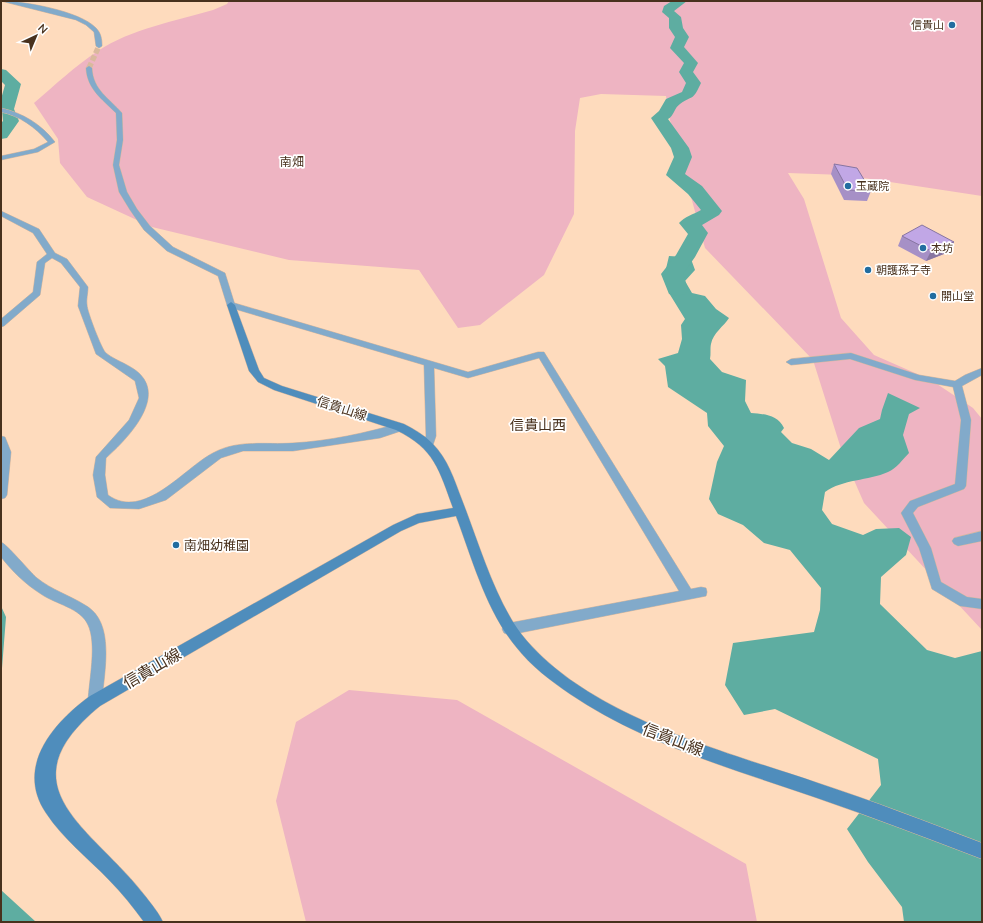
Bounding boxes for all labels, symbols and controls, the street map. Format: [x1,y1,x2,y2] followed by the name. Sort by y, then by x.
[16,16,56,56] north arrow
[911,18,944,33] place label: 信貴山
[947,20,957,30] marker: 信貴山
[34,21,51,37] text: N
[280,154,304,170] district label: 南畑
[856,179,889,194] place label: 玉蔵院
[843,181,853,191] marker: 玉蔵院
[931,241,953,256] place label: 本坊
[918,243,928,253] marker: 本坊
[876,263,931,278] place label: 朝護孫子寺
[863,265,873,275] marker: 朝護孫子寺
[941,289,974,304] place label: 開山堂
[928,291,938,301] marker: 開山堂
[314,392,369,426] street label: 信貴山線
[510,416,566,435] district label: 信貴山西
[184,537,249,555] place label: 南畑幼稚園
[171,540,181,550] marker: 南畑幼稚園
[119,643,186,694] street label: 信貴山線
[639,718,706,762] street label: 信貴山線

